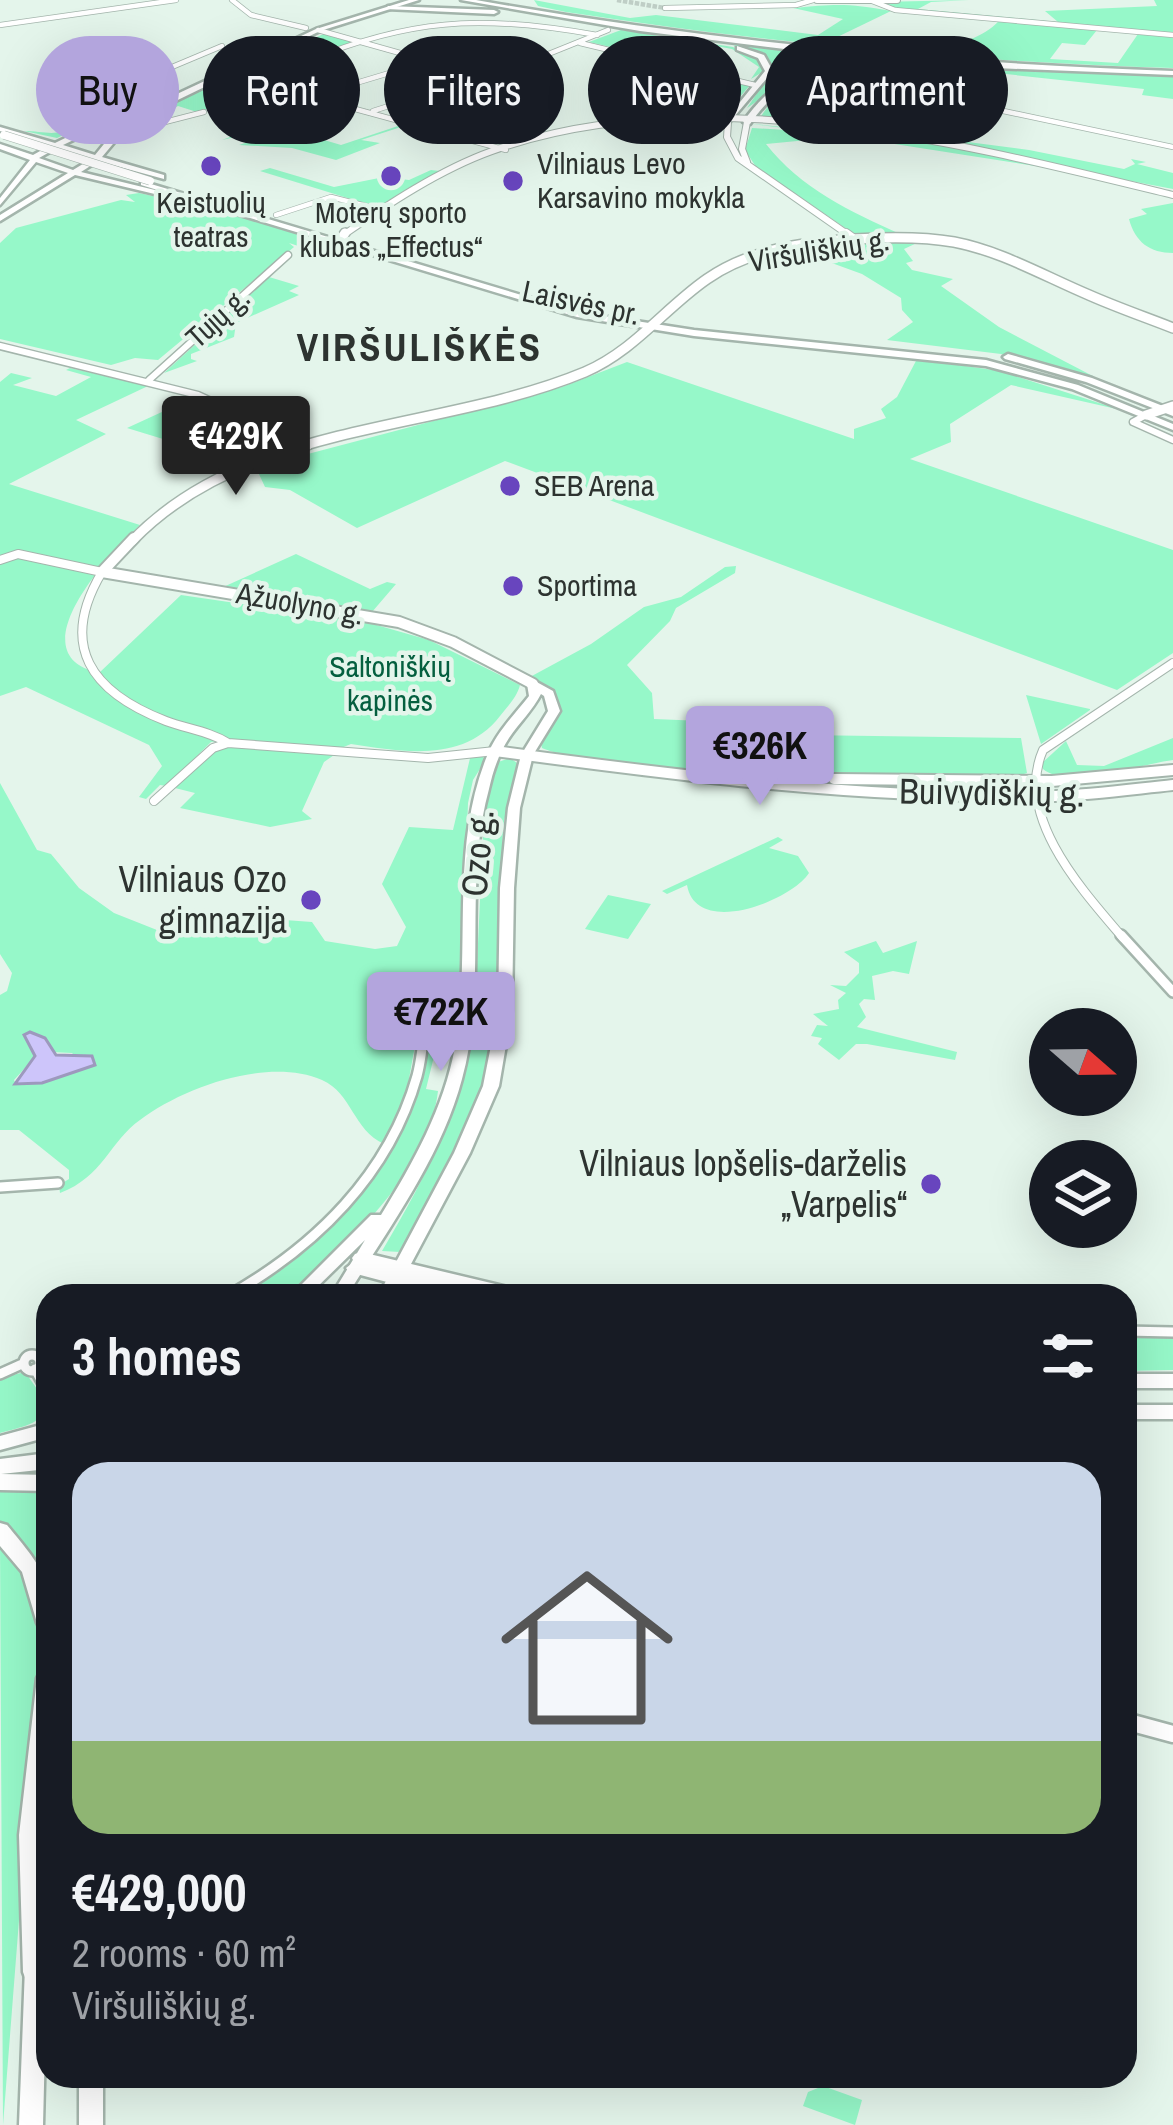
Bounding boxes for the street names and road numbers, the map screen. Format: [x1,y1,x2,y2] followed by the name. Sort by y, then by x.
[746,219,892,281] street label: Viršuliškių g.
[519,270,644,334] street label: Laisvės pr.
[177,278,258,357] street label: Tujų g.
[232,572,367,634] street label: Ąžuolyno g.
[899,766,1085,818] street label: Buivydiškių g.
[449,808,505,898] street label: Ozo g.

